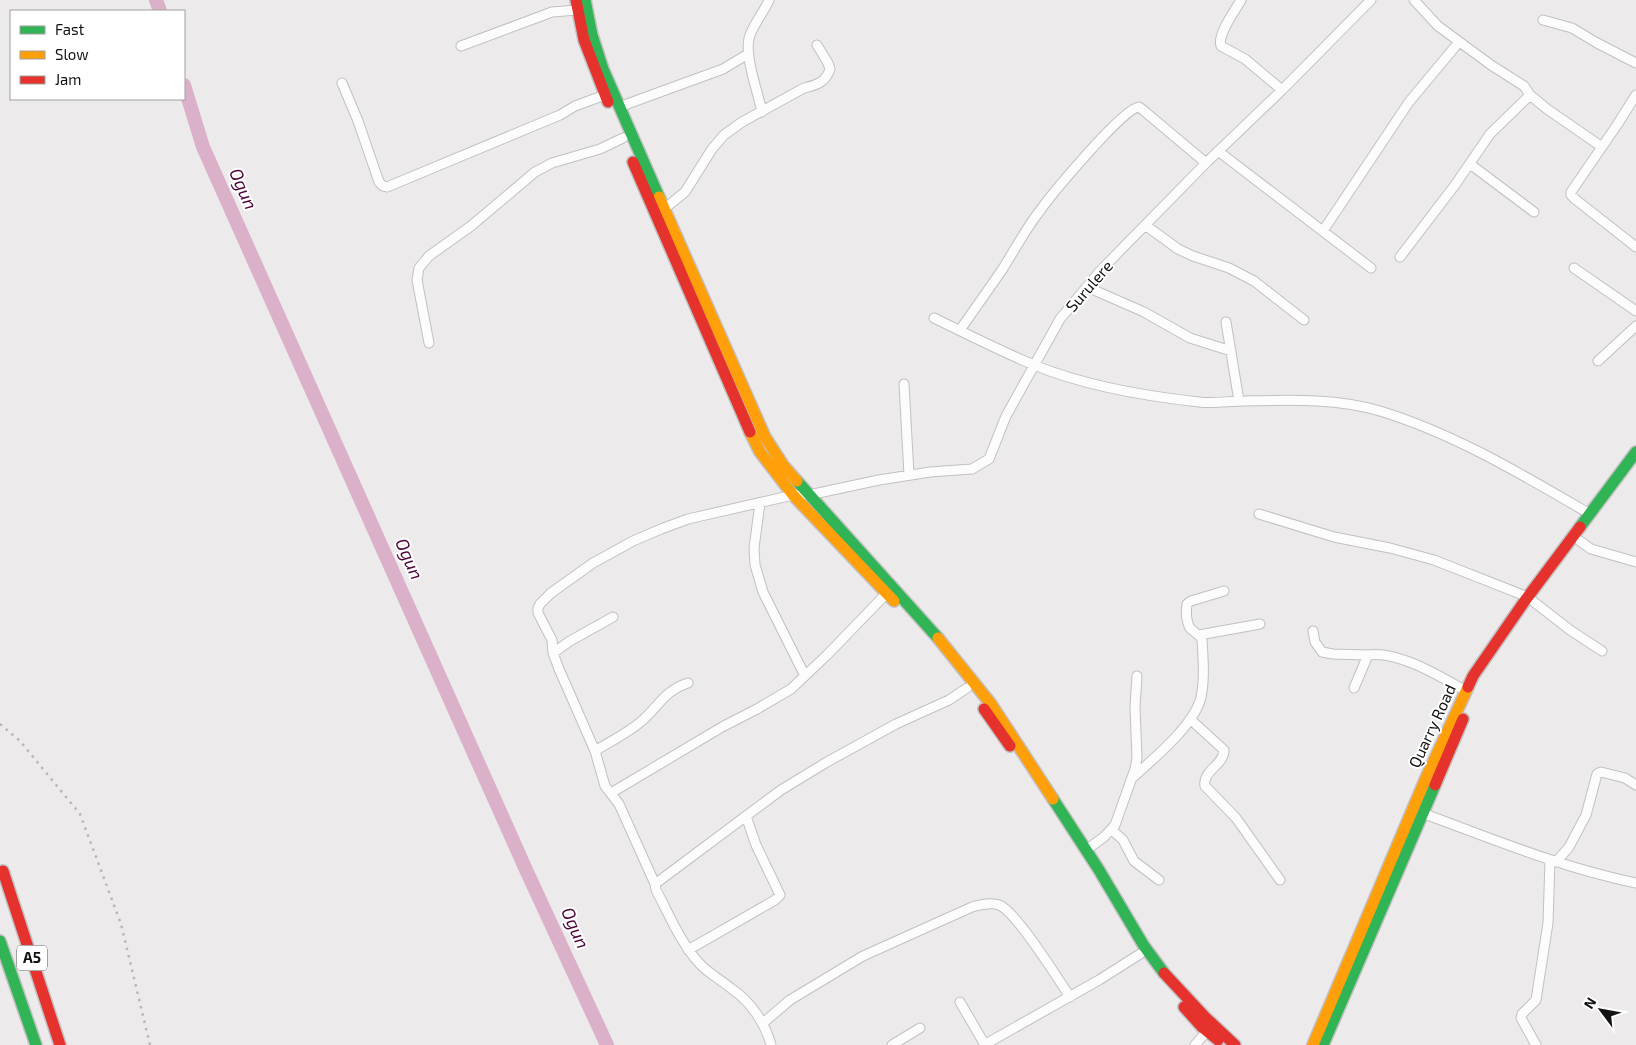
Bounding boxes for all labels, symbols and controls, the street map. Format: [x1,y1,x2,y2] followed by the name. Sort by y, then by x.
[10,10,185,100] legend
[55,20,85,38] text: Fast
[55,45,89,63] text: Slow
[55,70,81,88] text: Jam
[225,164,263,213] water label: Ogun
[1061,256,1116,315] street label: Surulere
[391,534,429,583] water label: Ogun
[1404,681,1460,771] street label: Quarry Road
[557,903,595,952] water label: Ogun
[17,946,47,970] road number: A5
[1576,985,1626,1035] north arrow
[1580,994,1599,1012] text: N

